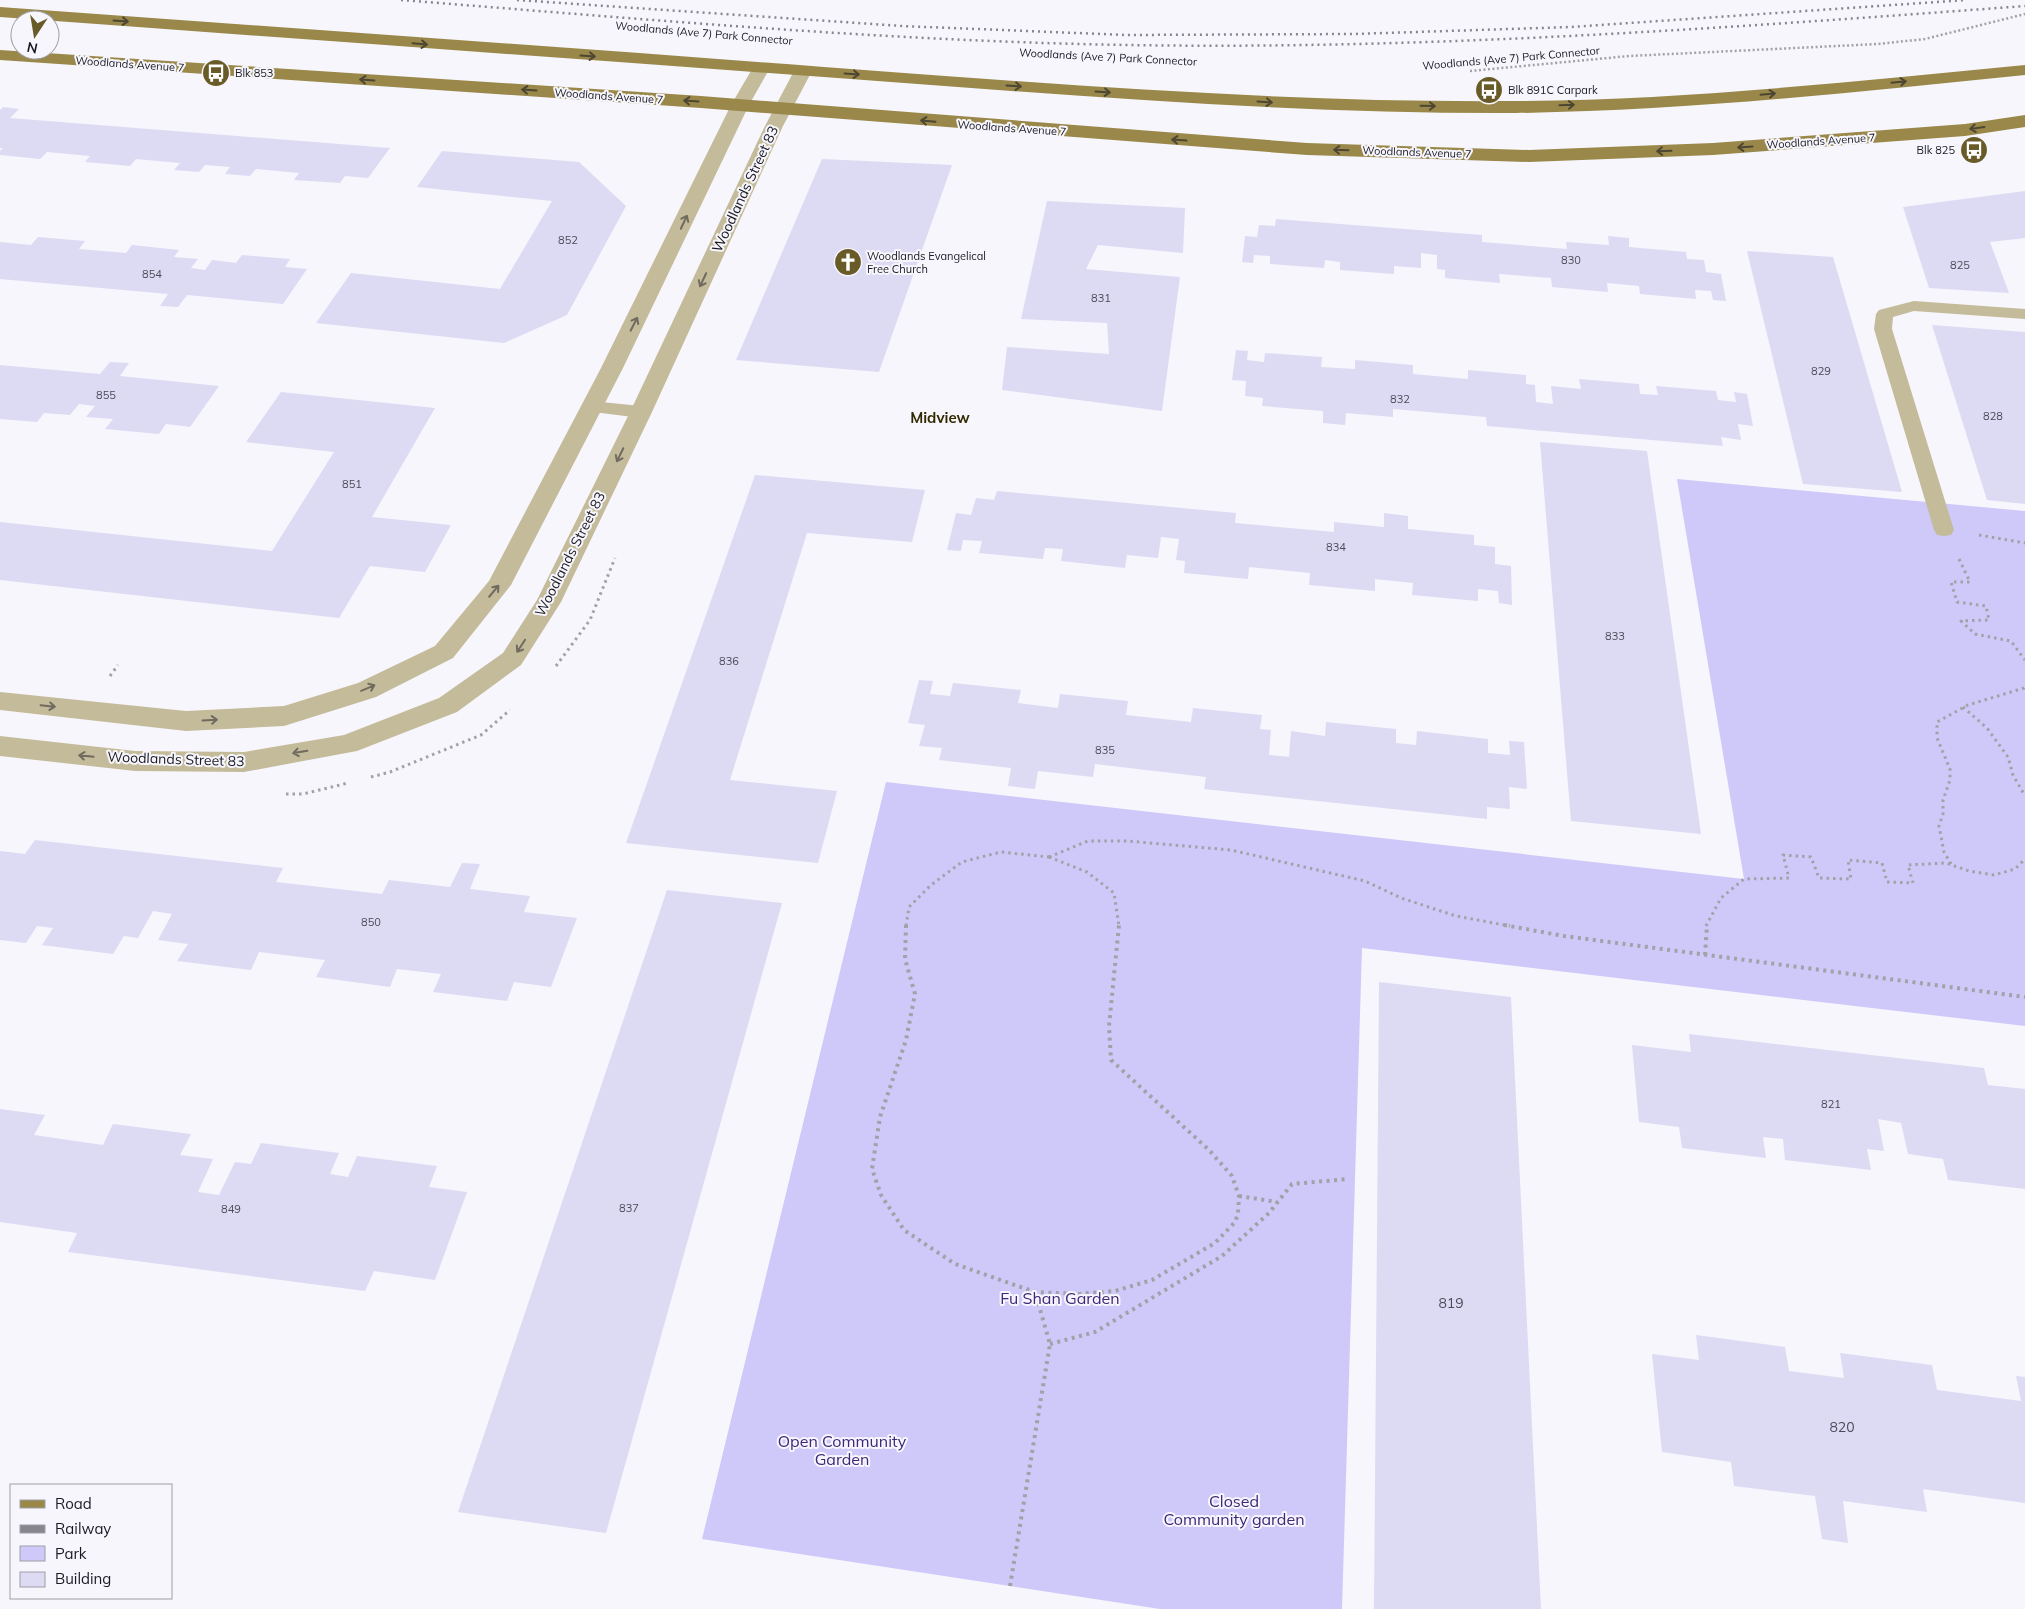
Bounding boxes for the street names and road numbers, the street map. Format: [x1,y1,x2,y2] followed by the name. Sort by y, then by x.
[615,18,793,48] street label: Woodlands (Ave 7) Park Connector
[1422,43,1600,73] street label: Woodlands (Ave 7) Park Connector
[1019,45,1197,69] street label: Woodlands (Ave 7) Park Connector
[75,53,185,75] street label: Woodlands Avenue 7
[554,85,664,107] street label: Woodlands Avenue 7
[957,117,1067,139] street label: Woodlands Avenue 7
[708,123,782,255] street label: Woodlands Street 83
[1766,130,1876,152] street label: Woodlands Avenue 7
[1362,143,1472,161] street label: Woodlands Avenue 7
[531,489,609,619] street label: Woodlands Street 83
[107,748,245,770] street label: Woodlands Street 83

